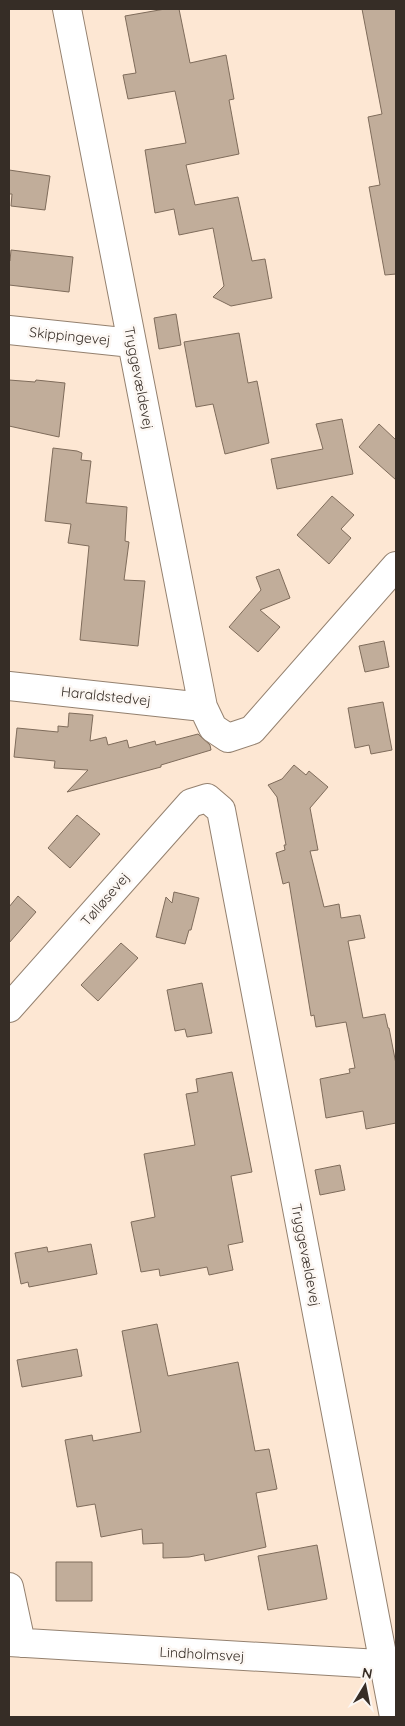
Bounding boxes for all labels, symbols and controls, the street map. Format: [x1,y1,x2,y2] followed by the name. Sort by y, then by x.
[28,323,112,349] street label: Skippingevej
[120,325,158,431] street label: Tryggevældevej
[60,682,152,710] street label: Haraldstedvej
[77,868,133,930] street label: Tølløsevej
[287,1202,325,1308] street label: Tryggevældevej
[159,1643,245,1665] street label: Lindholmsvej
[340,1661,390,1711] north arrow
[361,1663,374,1683] text: N

